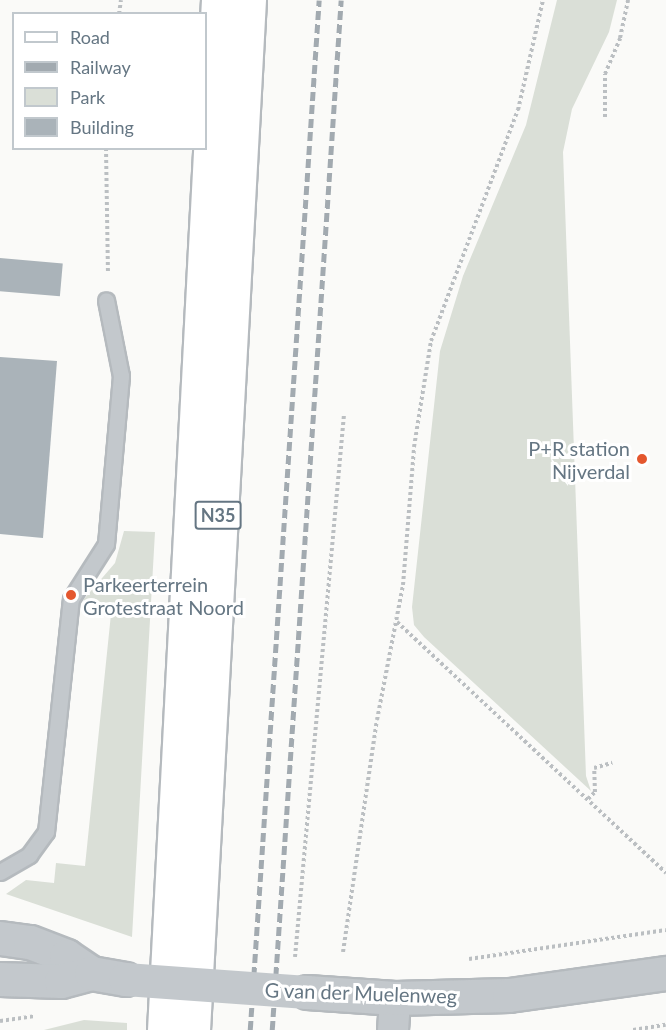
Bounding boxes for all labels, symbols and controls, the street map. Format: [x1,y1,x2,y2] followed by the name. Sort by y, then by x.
[12,12,207,150] legend
[70,26,110,48] text: Road
[70,56,131,78] text: Railway
[70,86,105,108] text: Park
[70,116,134,138] text: Building
[528,436,630,483] place label: P+R station Nijverdal
[635,452,649,466] marker: P+R station Nijverdal
[194,500,242,530] road number: N35
[83,572,244,619] place label: Parkeerterrein Grotestraat Noord
[64,588,78,602] marker: Parkeerterrein Grotestraat Noord
[264,978,458,1008] street label: G van der Muelenweg

